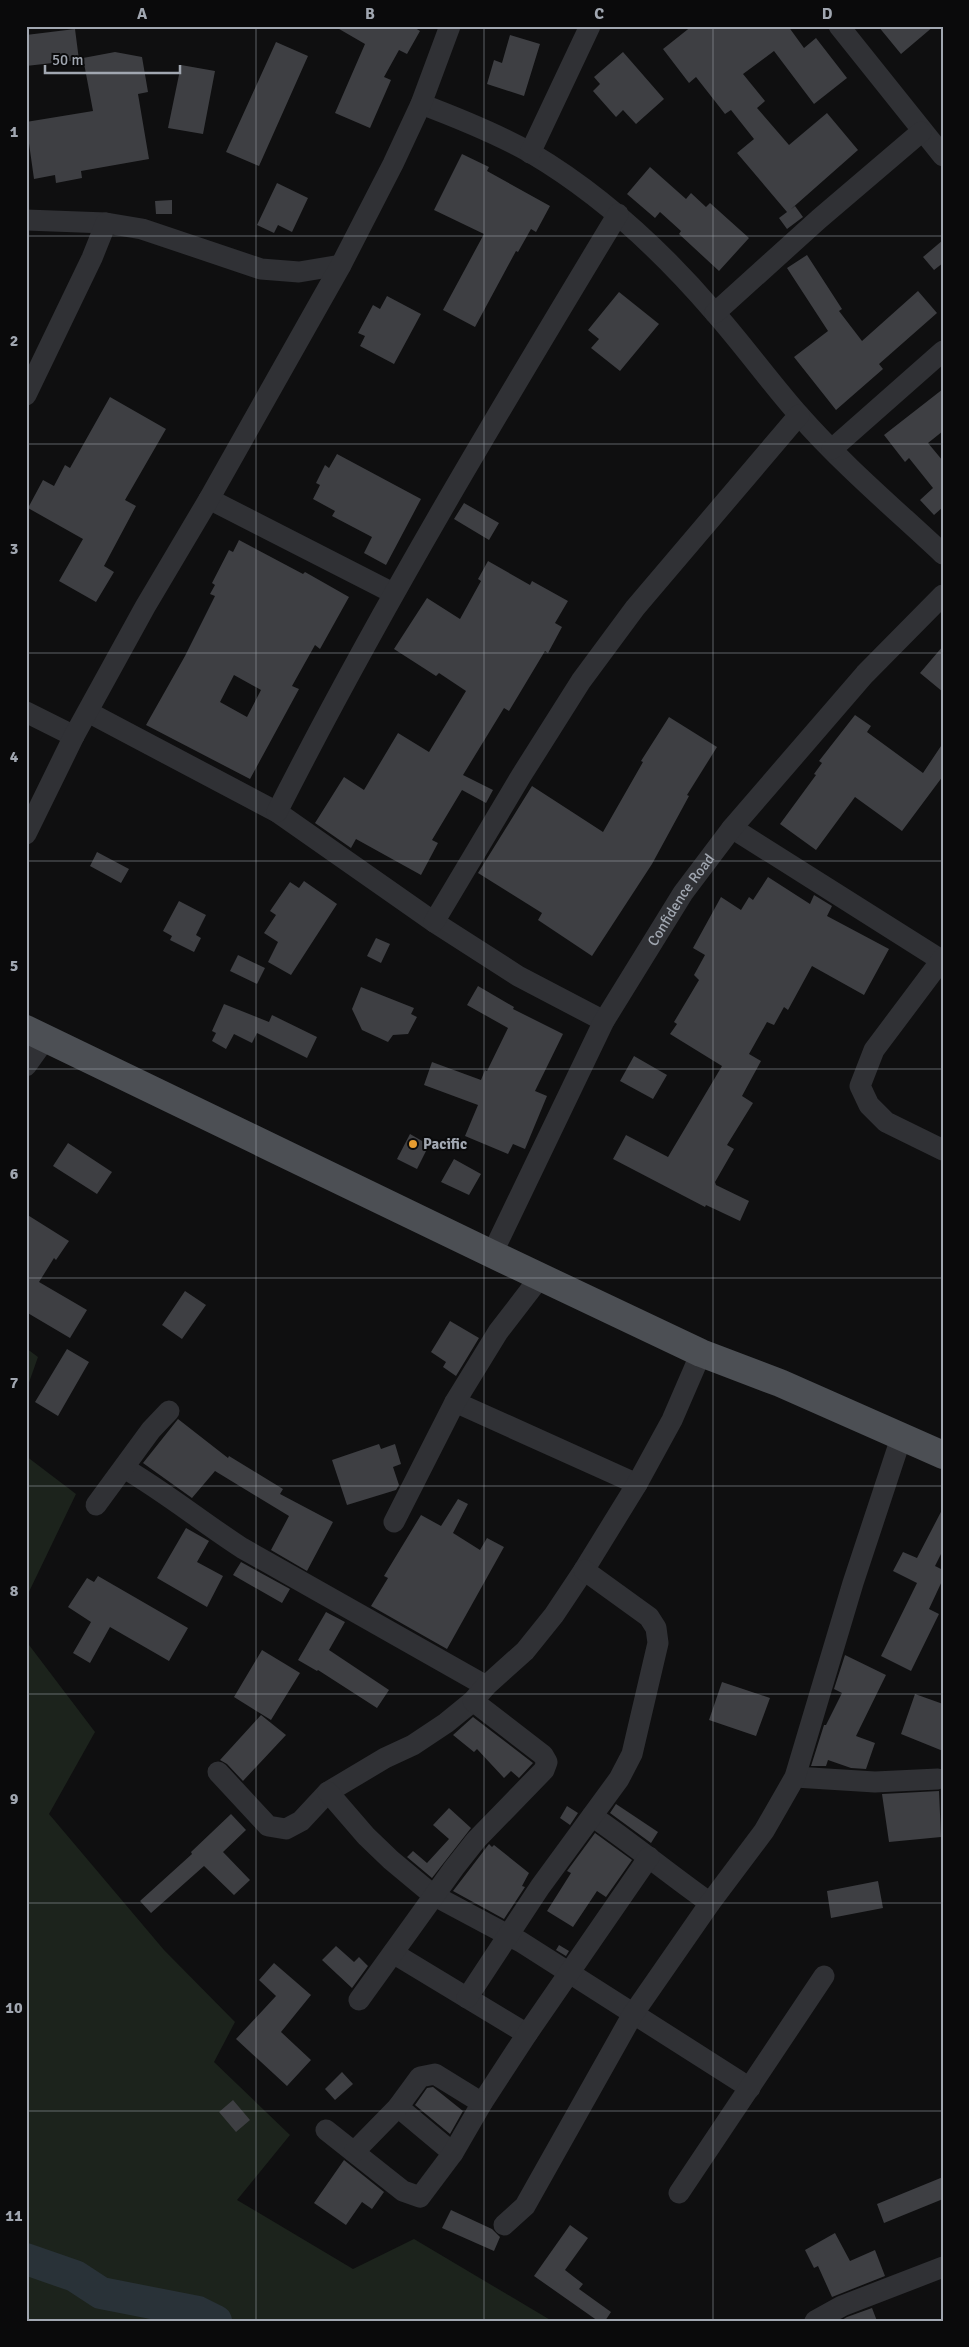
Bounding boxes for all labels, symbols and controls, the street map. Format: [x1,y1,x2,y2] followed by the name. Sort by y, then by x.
[137,4,148,24] text: A
[365,4,375,24] text: B
[594,4,604,24] text: C
[822,4,833,24] text: D
[45,42,180,74] scale bar
[52,51,83,69] text: 50 m
[10,122,19,142] text: 1
[10,331,18,351] text: 2
[10,539,18,559] text: 3
[10,747,19,767] text: 4
[644,850,718,949] street label: Confidence Road
[10,956,18,976] text: 5
[423,1135,467,1153] place label: Pacific
[407,1138,419,1150] marker: Pacific
[10,1164,19,1184] text: 6
[10,1373,19,1393] text: 7
[10,1581,19,1601] text: 8
[10,1789,19,1809] text: 9
[5,1998,23,2018] text: 10
[5,2206,23,2226] text: 11

